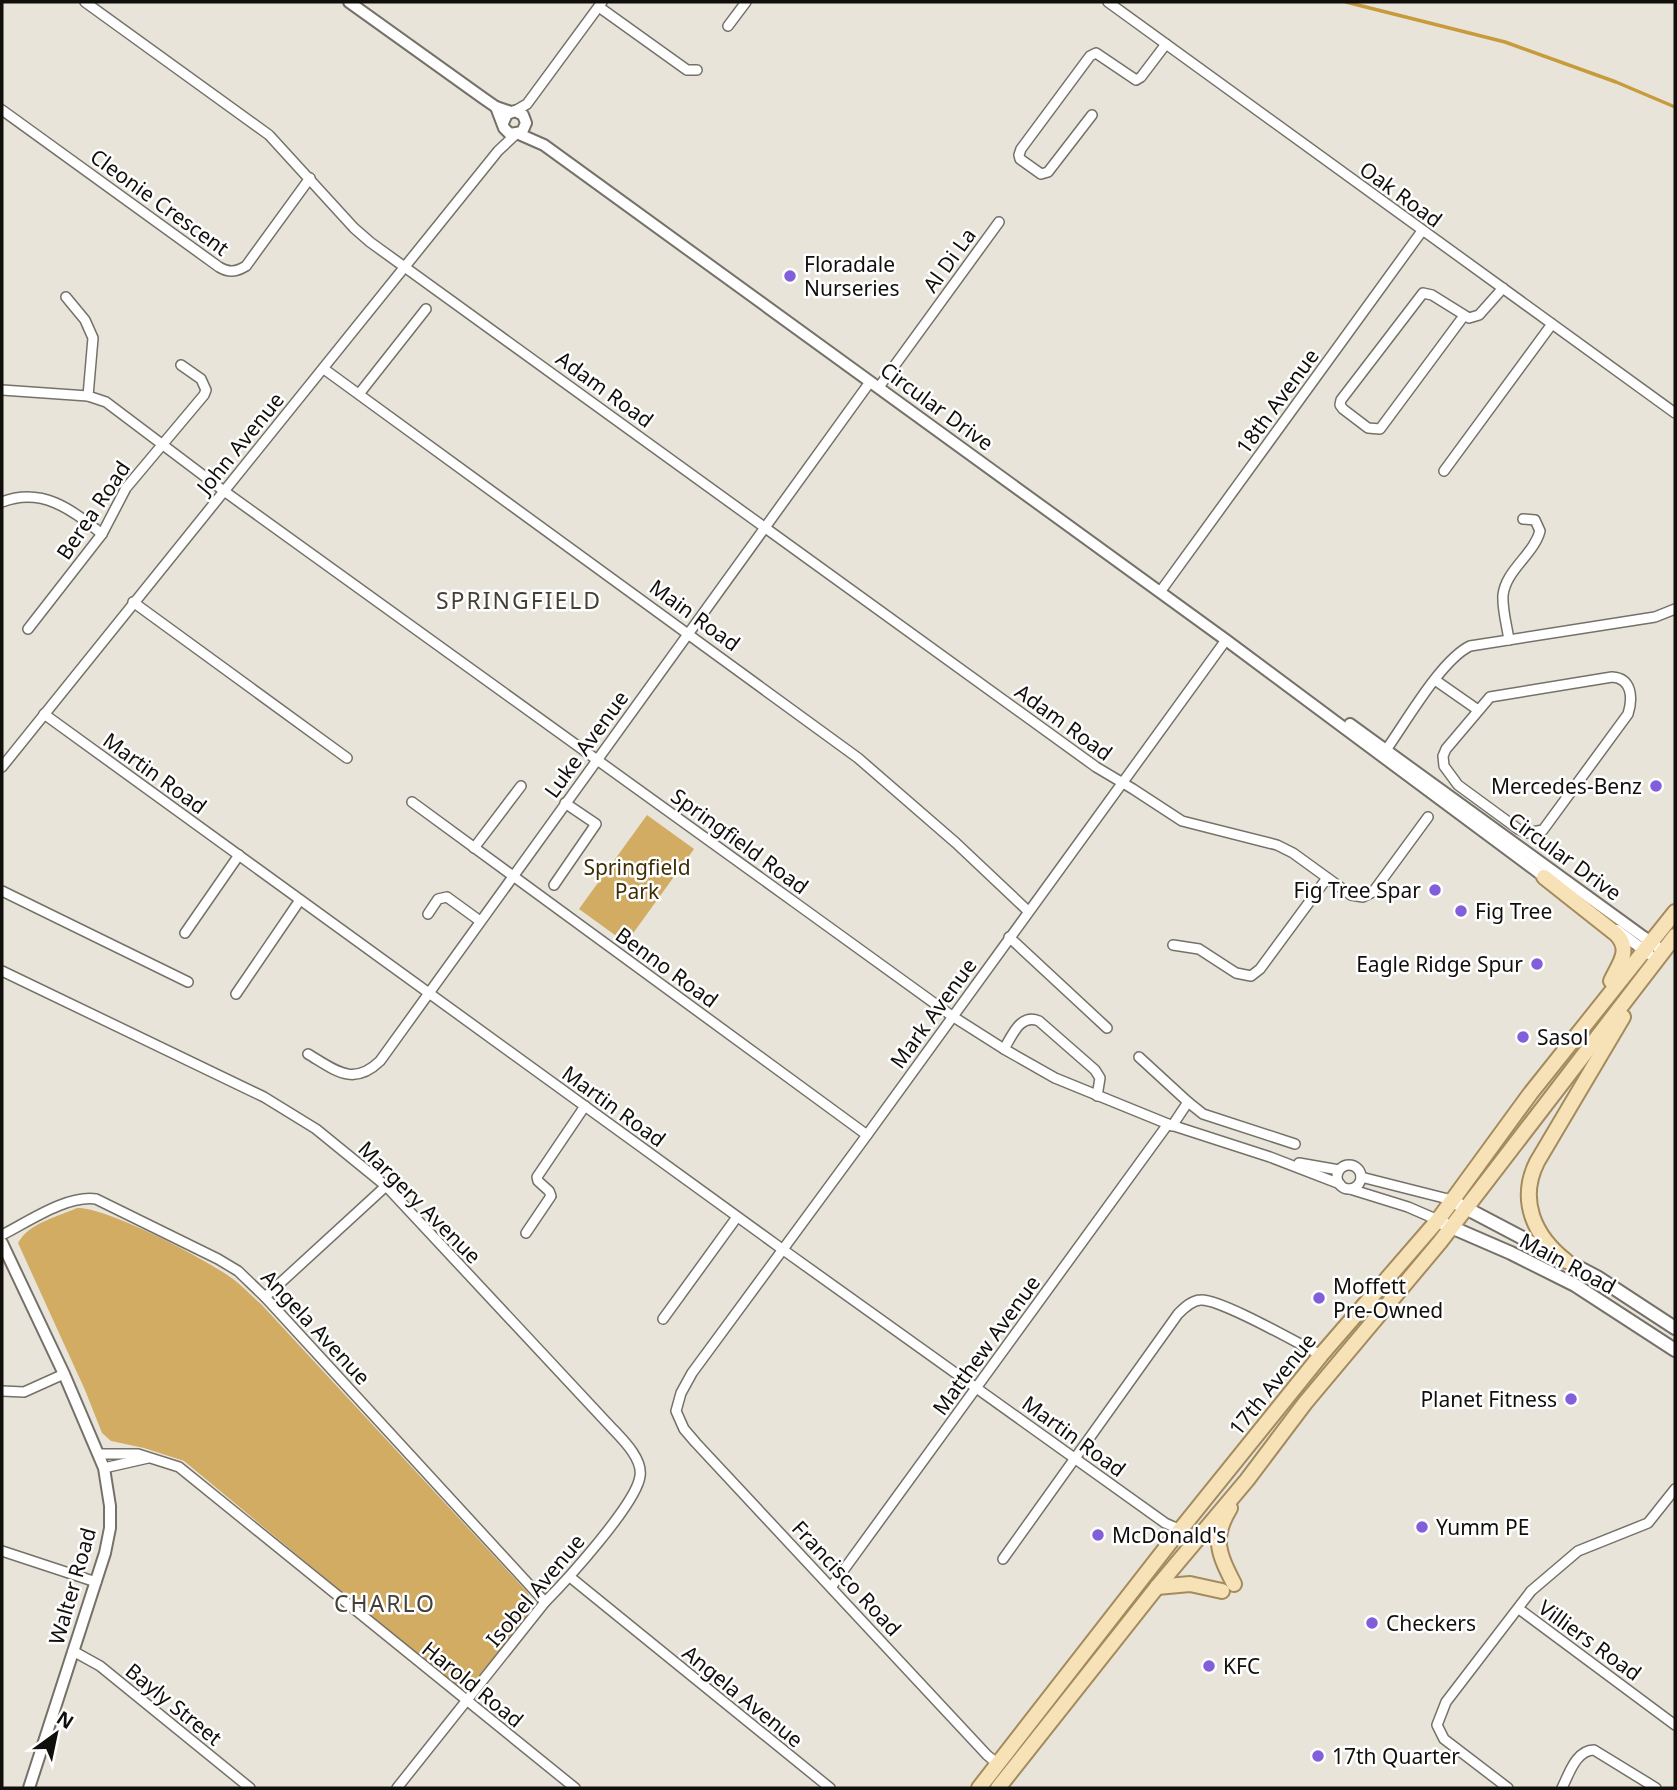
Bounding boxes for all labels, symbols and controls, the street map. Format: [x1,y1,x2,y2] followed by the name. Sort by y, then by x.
[85,142,235,262] street label: Cleonie Crescent
[1354,155,1448,233] street label: Oak Road
[916,222,982,298] street label: Al Di La
[804,250,900,302] place label: Floradale Nurseries
[782,268,798,284] marker: Floradale Nurseries
[1229,343,1325,459] street label: 18th Avenue
[551,344,659,434] street label: Adam Road
[875,356,999,456] street label: Circular Drive
[189,386,290,501] street label: John Avenue
[50,455,136,565] street label: Berea Road
[644,573,746,657] street label: Main Road
[436,584,602,616] district label: SPRINGFIELD
[1010,677,1118,767] street label: Adam Road
[538,685,634,803] street label: Luke Avenue
[98,726,212,820] street label: Martin Road
[1491,772,1642,800] place label: Mercedes-Benz
[1648,778,1664,794] marker: Mercedes-Benz
[666,782,814,900] street label: Springfield Road
[1503,806,1627,906] street label: Circular Drive
[583,853,691,905] park label: Springfield Park
[1293,876,1421,904] place label: Fig Tree Spar
[1427,882,1443,898] marker: Fig Tree Spar
[1475,897,1552,925] place label: Fig Tree
[1453,903,1469,919] marker: Fig Tree
[610,920,724,1014] street label: Benno Road
[1356,950,1523,978] place label: Eagle Ridge Spur
[883,952,983,1074] street label: Mark Avenue
[1529,956,1545,972] marker: Eagle Ridge Spur
[1537,1023,1589,1051] place label: Sasol
[1515,1029,1531,1045] marker: Sasol
[557,1059,671,1153] street label: Martin Road
[353,1135,487,1269] street label: Margery Avenue
[1515,1226,1621,1300] street label: Main Road
[255,1263,377,1391] street label: Angela Avenue
[926,1270,1046,1420] street label: Matthew Avenue
[1333,1272,1443,1324] place label: Moffett Pre-Owned
[1311,1290,1327,1306] marker: Moffett Pre-Owned
[1222,1327,1322,1441] street label: 17th Avenue
[1420,1385,1557,1413] place label: Planet Fitness
[1017,1389,1131,1483] street label: Martin Road
[1563,1391,1579,1407] marker: Planet Fitness
[1436,1513,1529,1541] place label: Yumm PE
[786,1514,908,1642] street label: Francisco Road
[1414,1519,1430,1535] marker: Yumm PE
[1112,1521,1226,1549] place label: McDonald's
[42,1524,102,1648] street label: Walter Road
[1090,1527,1106,1543] marker: McDonald's
[480,1528,590,1652] street label: Isobel Avenue
[334,1587,436,1619] district label: CHARLO
[1533,1593,1647,1687] street label: Villiers Road
[1386,1609,1476,1637] place label: Checkers
[1364,1615,1380,1631] marker: Checkers
[417,1635,529,1733] street label: Harold Road
[677,1639,809,1753] street label: Angela Avenue
[1223,1652,1260,1680] place label: KFC
[120,1657,228,1752] street label: Bayly Street
[1201,1658,1217,1674] marker: KFC
[21,1699,91,1769] north arrow
[52,1705,79,1735] text: N
[1332,1742,1460,1770] place label: 17th Quarter
[1310,1748,1326,1764] marker: 17th Quarter

